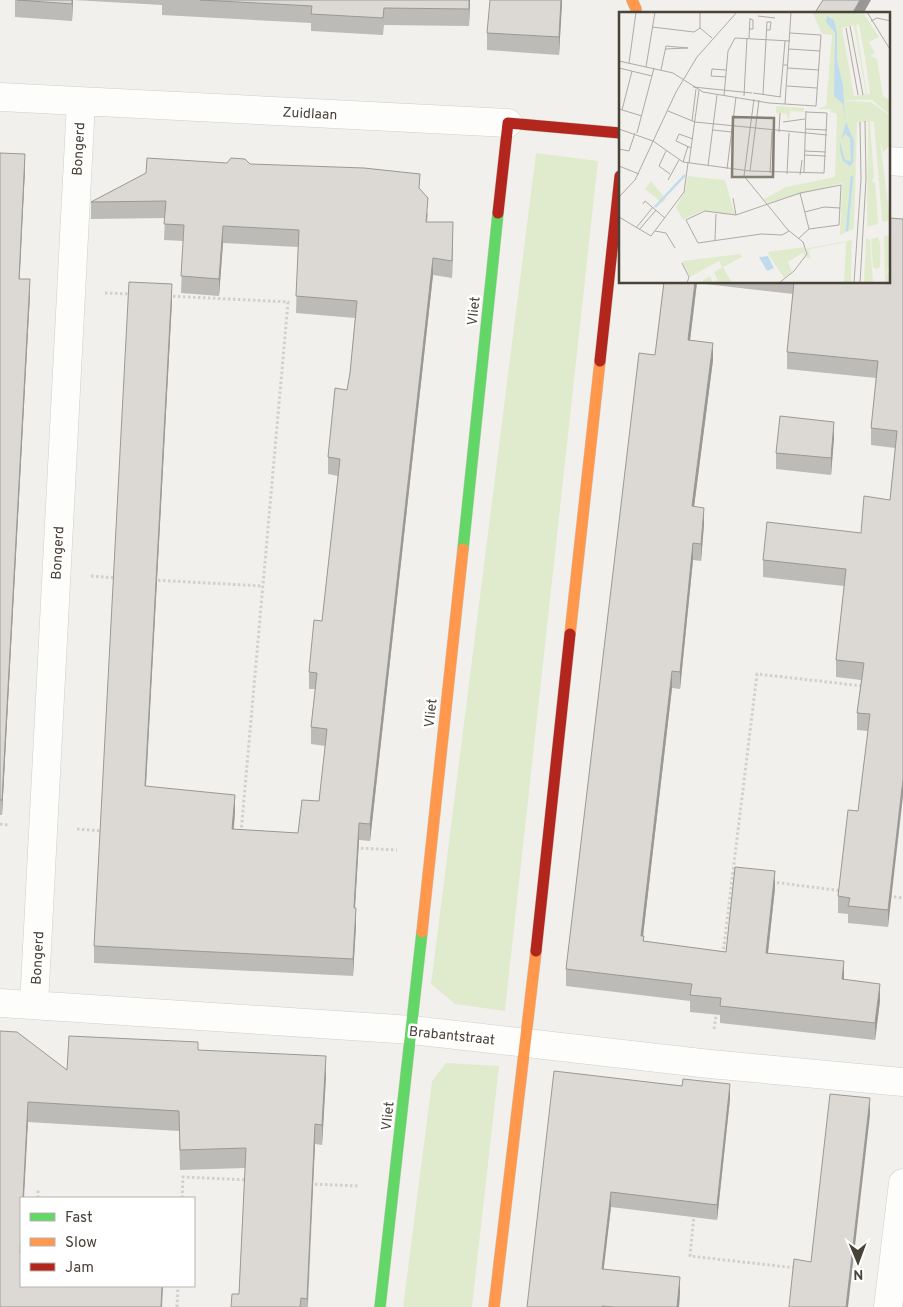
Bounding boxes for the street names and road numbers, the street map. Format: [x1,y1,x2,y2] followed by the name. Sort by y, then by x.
[282,105,338,124] street label: Zuidlaan
[70,122,89,176] street label: Bongerd
[465,296,484,326] street label: Vliet
[49,526,68,580] street label: Bongerd
[422,698,441,728] street label: Vliet
[29,931,48,985] street label: Bongerd
[408,1024,496,1049] street label: Brabantstraat
[379,1101,398,1131] street label: Vliet

